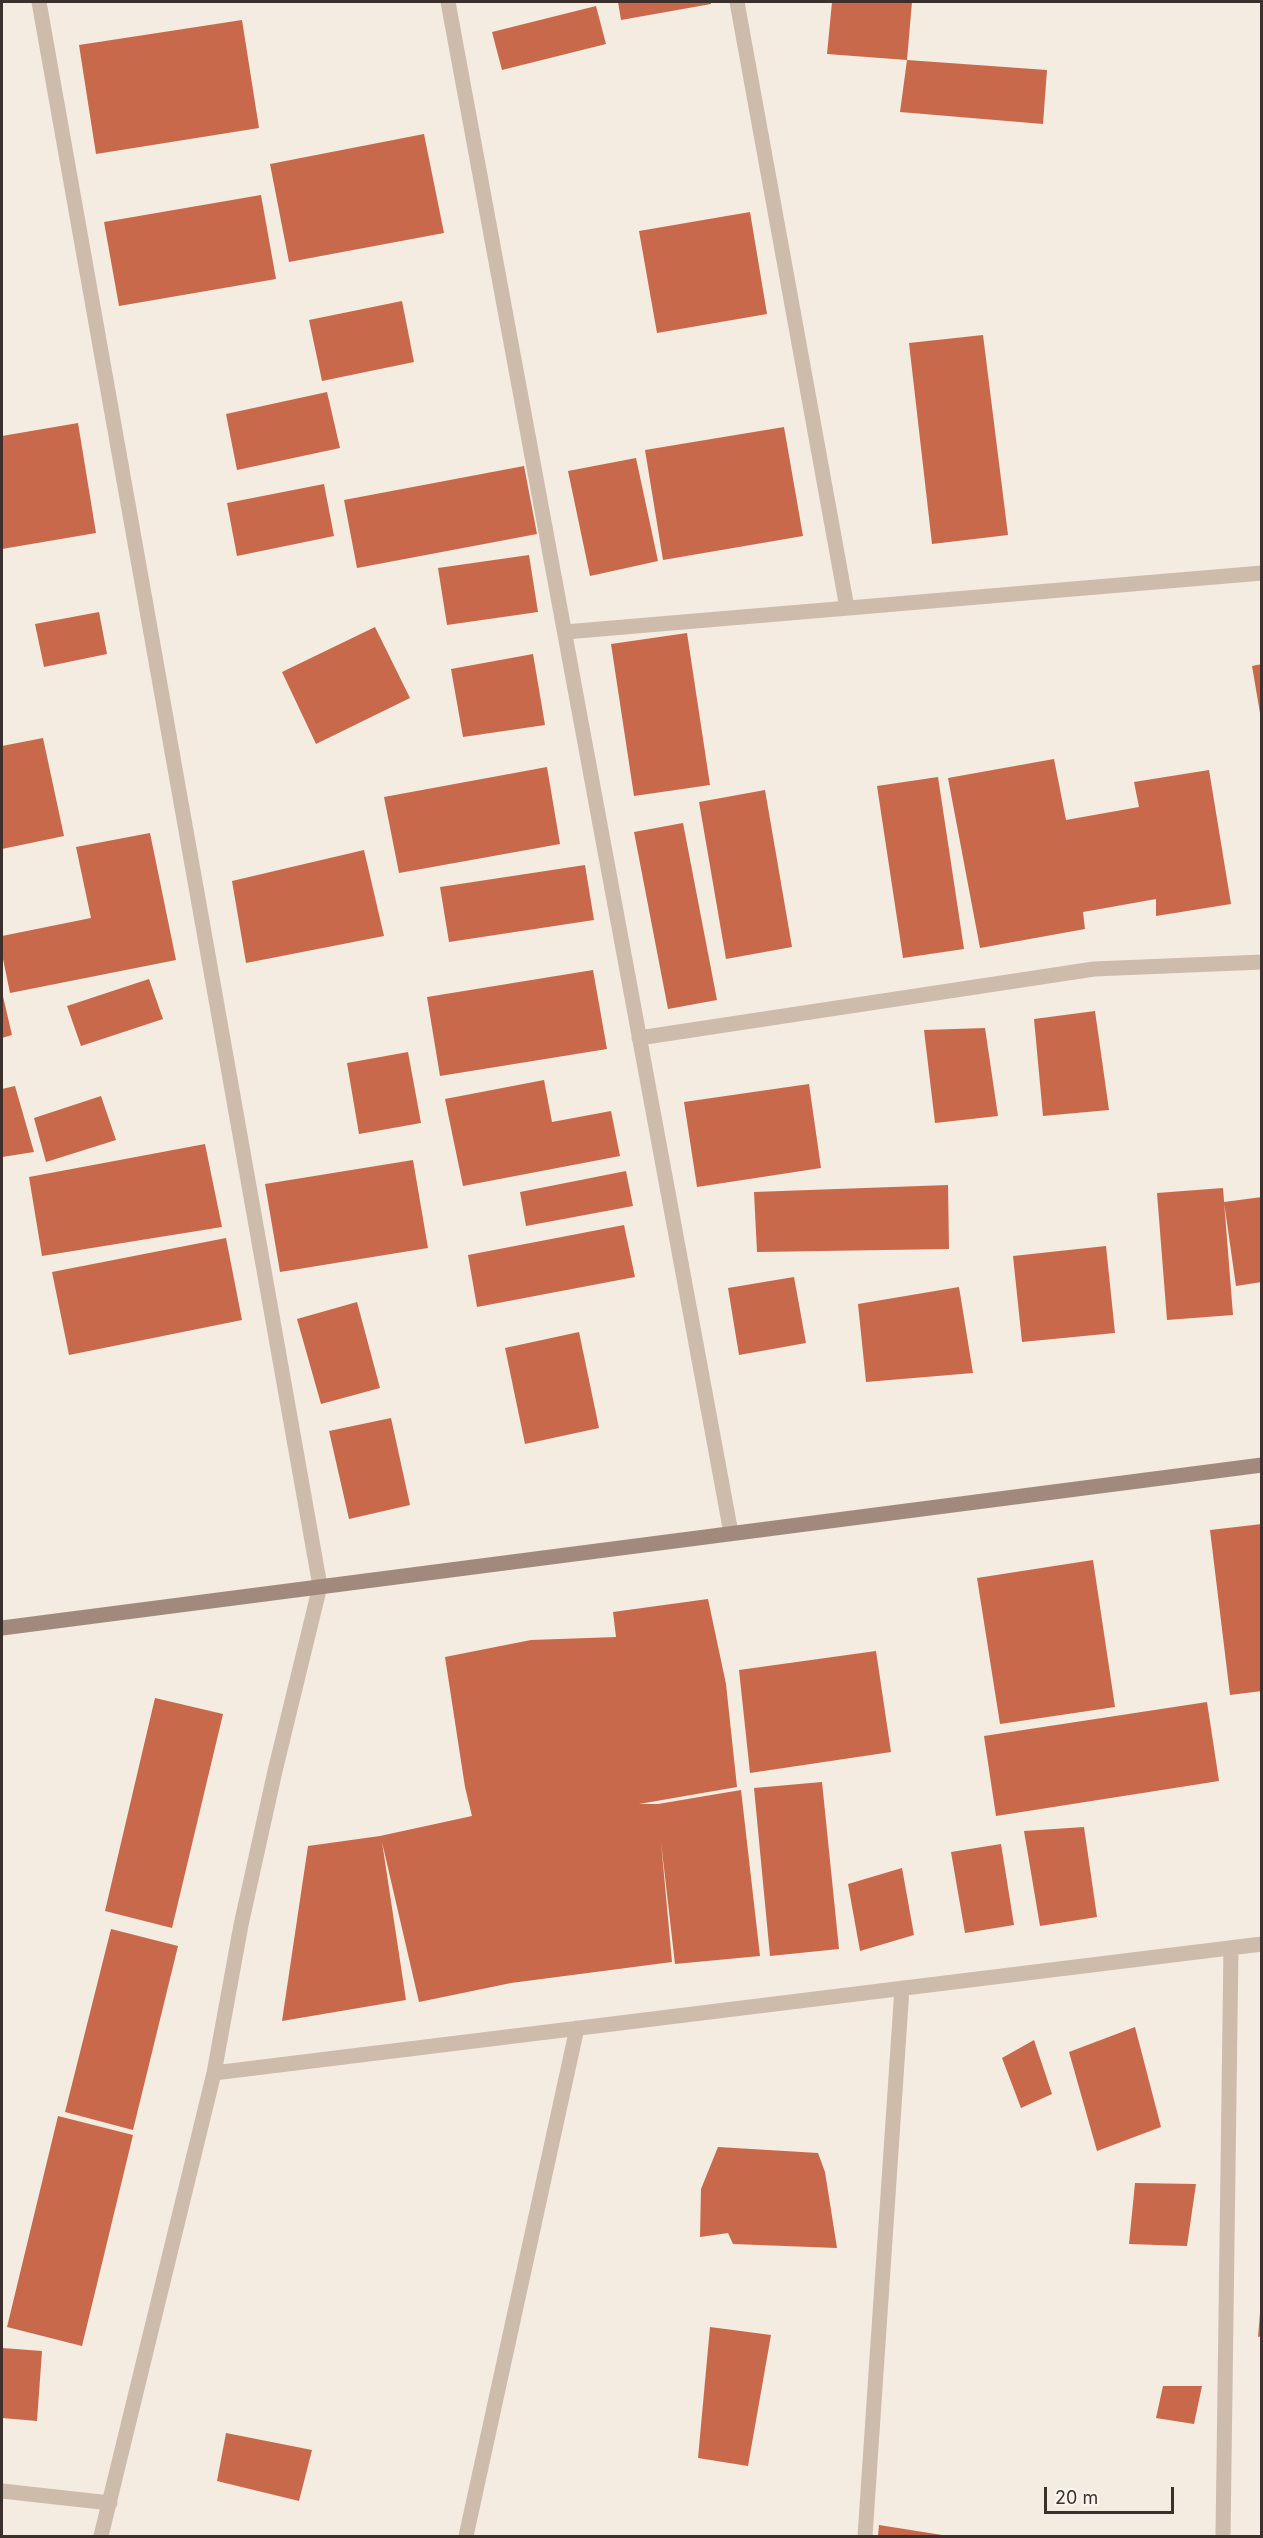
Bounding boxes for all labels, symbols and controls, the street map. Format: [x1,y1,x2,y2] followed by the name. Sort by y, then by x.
[1047,2475,1178,2513] scale bar
[1055,2487,1098,2508] text: 20 m

